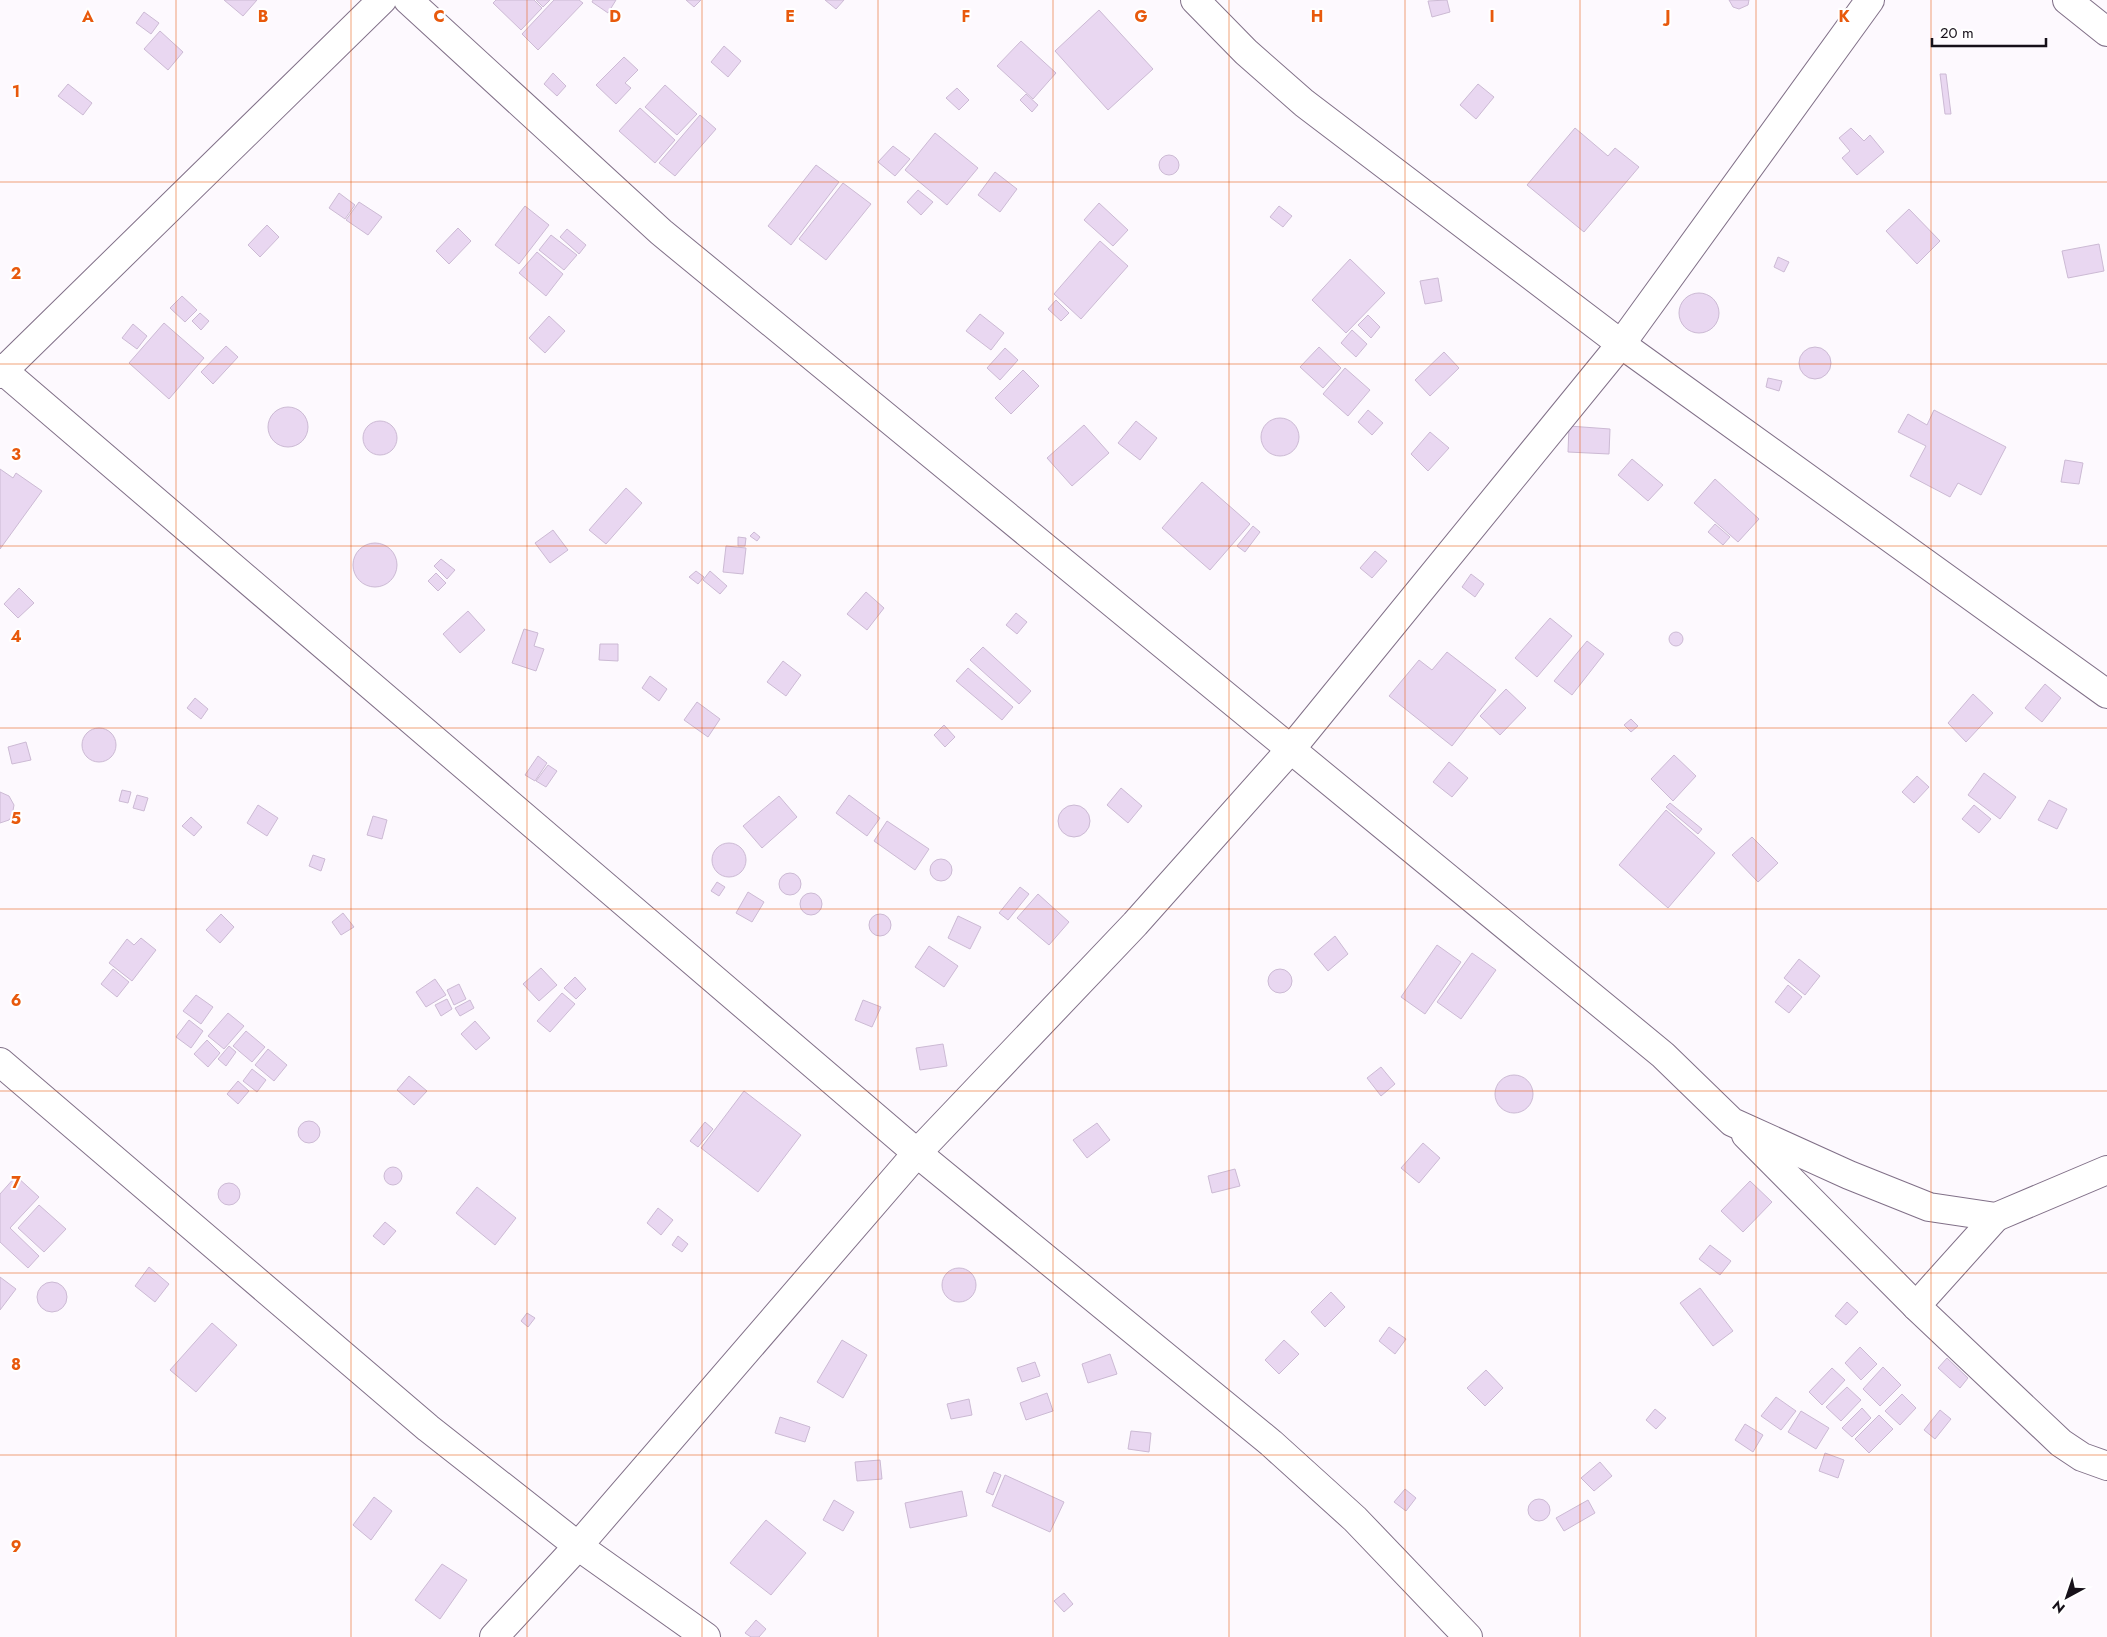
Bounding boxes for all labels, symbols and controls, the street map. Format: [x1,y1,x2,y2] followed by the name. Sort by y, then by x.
[81,5,94,28] text: A
[258,5,268,28] text: B
[433,5,445,28] text: C
[609,5,621,28] text: D
[785,5,795,28] text: E
[962,5,970,28] text: F
[1134,5,1148,28] text: G
[1311,5,1323,28] text: H
[1489,5,1495,28] text: I
[1662,5,1671,28] text: J
[1838,5,1850,28] text: K
[1932,15,2046,47] scale bar
[1940,22,1974,44] text: 20 m
[12,80,20,103] text: 1
[11,262,21,285] text: 2
[11,443,21,466] text: 3
[10,625,22,648] text: 4
[11,807,21,830] text: 5
[11,989,21,1012] text: 6
[11,1171,21,1194] text: 7
[11,1353,21,1376] text: 8
[11,1535,21,1558] text: 9
[2042,1572,2092,1622] north arrow
[2048,1596,2069,1618] text: N

